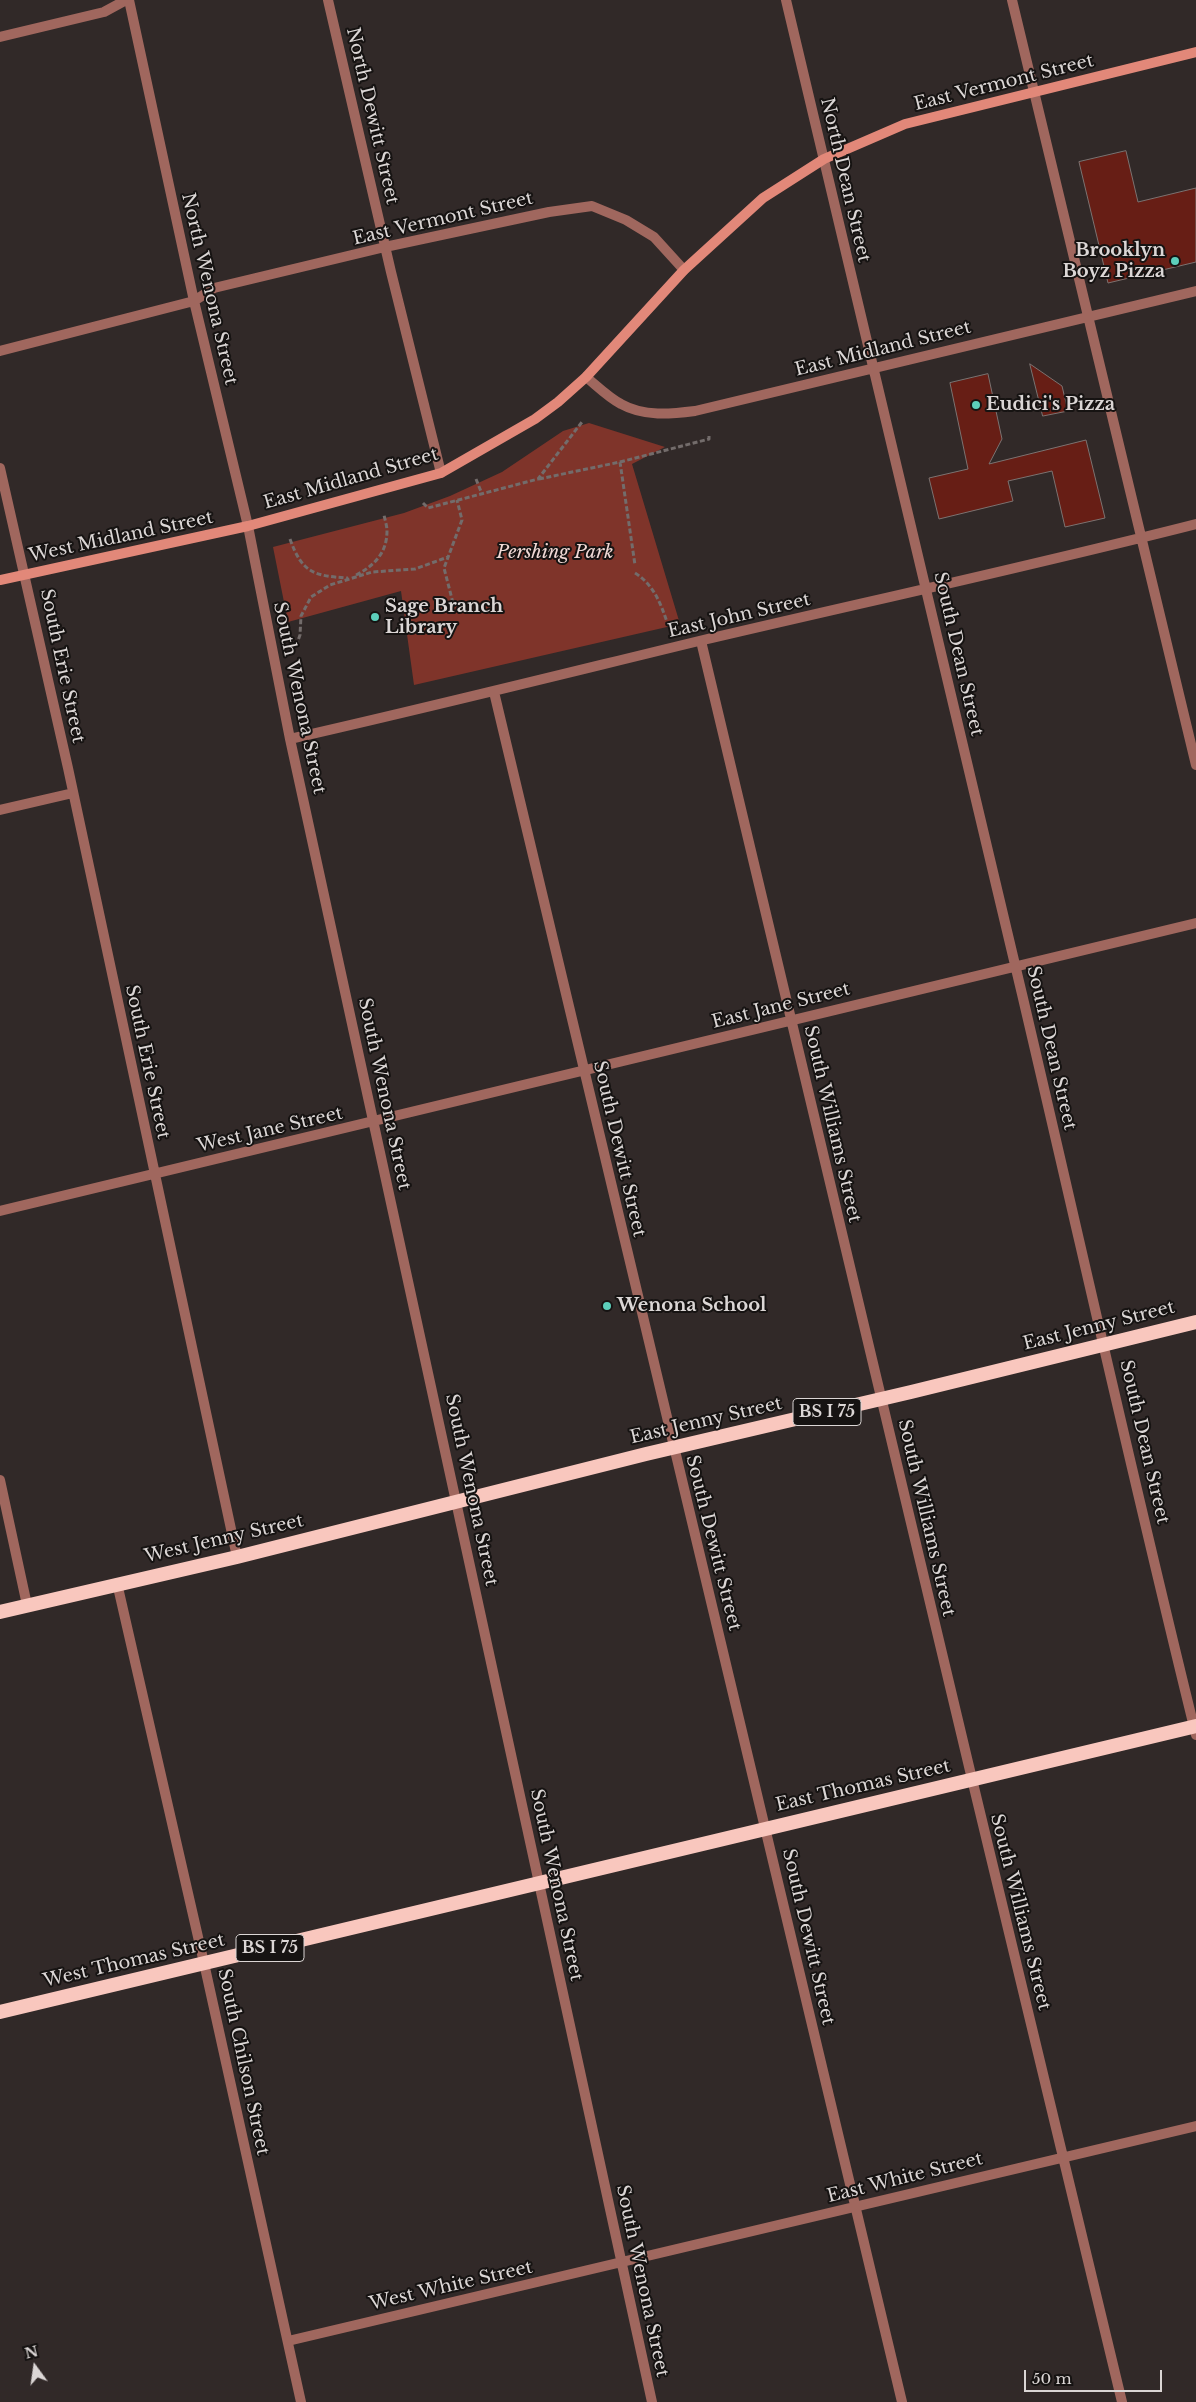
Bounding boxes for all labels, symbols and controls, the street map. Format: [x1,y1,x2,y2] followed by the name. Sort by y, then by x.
[341,26,403,206] street label: North Dewitt Street
[912,50,1096,116] street label: East Vermont Street
[816,96,874,264] street label: North Dean Street
[351,188,535,250] street label: East Vermont Street
[176,191,242,387] street label: North Wenona Street
[1062,240,1165,282] place label: Brooklyn Boyz Pizza
[1169,255,1181,267] marker: Brooklyn Boyz Pizza
[793,317,973,381] street label: East Midland Street
[986,394,1115,416] place label: Eudici's Pizza
[970,399,982,411] marker: Eudici's Pizza
[261,444,441,514] street label: East Midland Street
[27,507,215,567] street label: West Midland Street
[497,542,613,564] park label: Pershing Park
[929,570,987,738] street label: South Dean Street
[35,587,89,745] street label: South Erie Street
[666,589,812,643] street label: East John Street
[385,596,503,638] place label: Sage Branch Library
[268,600,330,796] street label: South Wenona Street
[369,611,381,623] marker: Sage Branch Library
[1022,964,1080,1132] street label: South Dean Street
[710,978,852,1034] street label: East Jane Street
[120,983,174,1141] street label: South Erie Street
[353,996,415,1192] street label: South Wenona Street
[799,1023,865,1225] street label: South Williams Street
[588,1059,650,1239] street label: South Dewitt Street
[195,1103,345,1157] street label: West Jane Street
[617,1295,767,1317] place label: Wenona School
[1021,1297,1177,1355] street label: East Jenny Street
[601,1300,613,1312] marker: Wenona School
[1115,1358,1173,1526] street label: South Dean Street
[440,1392,502,1588] street label: South Wenona Street
[628,1393,784,1449] street label: East Jenny Street
[793,1398,861,1425] road number: BS I 75
[893,1417,959,1619] street label: South Williams Street
[681,1453,745,1633] street label: South Dewitt Street
[142,1510,306,1568] street label: West Jenny Street
[774,1755,952,1817] street label: East Thomas Street
[525,1787,587,1983] street label: South Wenona Street
[985,1812,1055,2012] street label: South Williams Street
[777,1847,839,2027] street label: South Dewitt Street
[41,1930,227,1992] street label: West Thomas Street
[236,1935,304,1962] road number: BS I 75
[213,1967,273,2157] street label: South Chilson Street
[825,2148,985,2208] street label: East White Street
[611,2183,673,2379] street label: South Wenona Street
[367,2257,535,2315] street label: West White Street
[10,2342,60,2392] north arrow
[23,2342,40,2363] text: N
[1026,2360,1164,2392] scale bar
[1032,2369,1072,2388] text: 50 m

